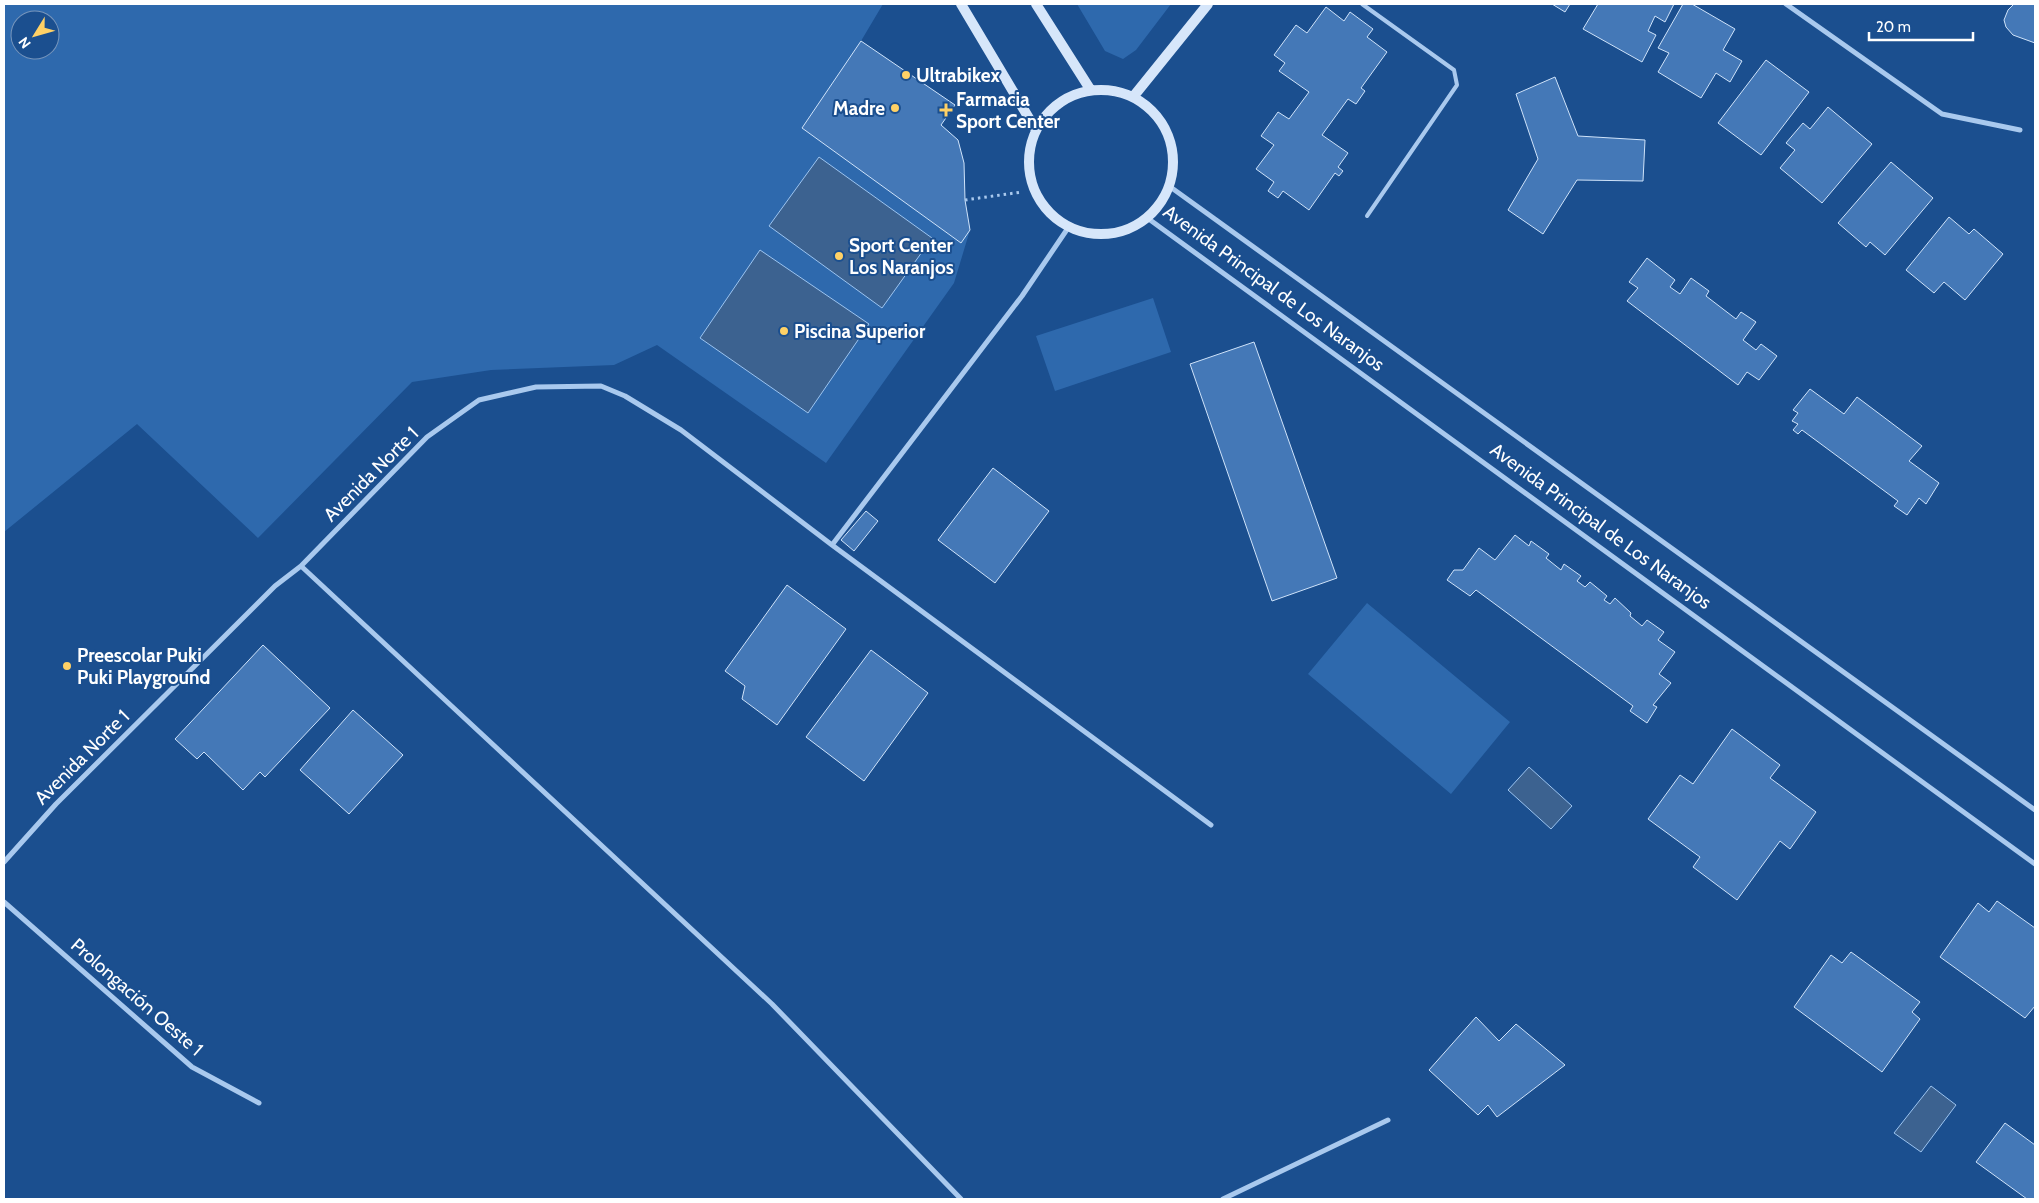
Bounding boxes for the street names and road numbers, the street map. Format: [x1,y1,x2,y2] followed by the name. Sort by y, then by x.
[1159,200,1389,376] street label: Avenida Principal de Los Naranjos
[319,422,423,526] street label: Avenida Norte 1
[1486,438,1716,614] street label: Avenida Principal de Los Naranjos
[30,705,134,809] street label: Avenida Norte 1
[66,933,208,1061] street label: Prolongación Oeste 1

